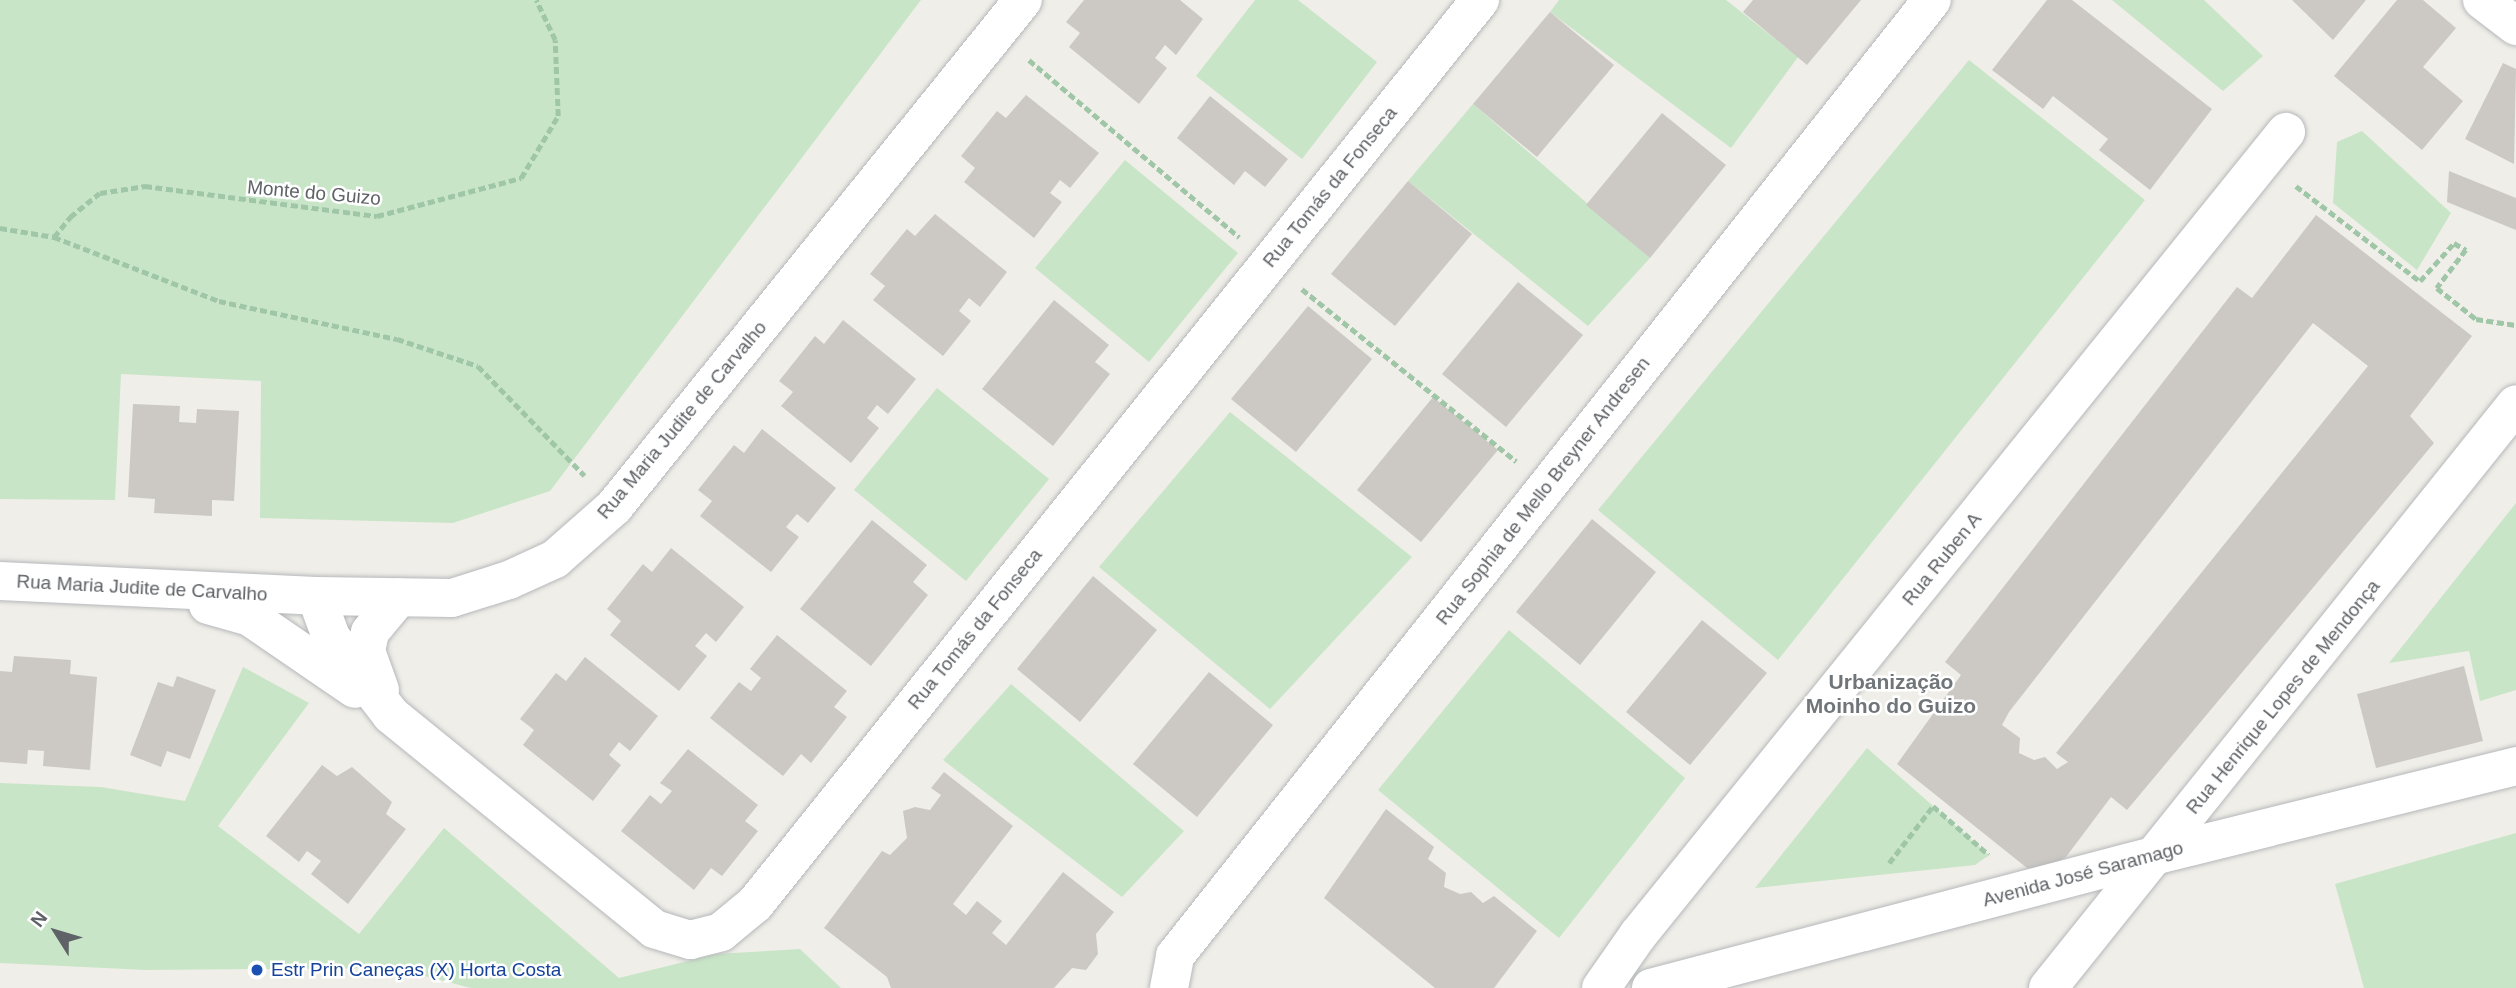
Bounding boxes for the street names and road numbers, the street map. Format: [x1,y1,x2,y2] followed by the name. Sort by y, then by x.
[1258,102,1402,272] street label: Rua Tomás da Fonseca
[246,176,382,210] street label: Monte do Guizo
[592,316,772,524] street label: Rua Maria Judite de Carvalho
[1431,352,1655,630] street label: Rua Sophia de Mello Breyner Andresen
[1897,507,1987,611] street label: Rua Ruben A
[903,544,1047,714] street label: Rua Tomás da Fonseca
[16,570,268,606] street label: Rua Maria Judite de Carvalho
[2181,575,2385,819] street label: Rua Henrique Lopes de Mendonça
[1980,836,2186,912] street label: Avenida José Saramago

